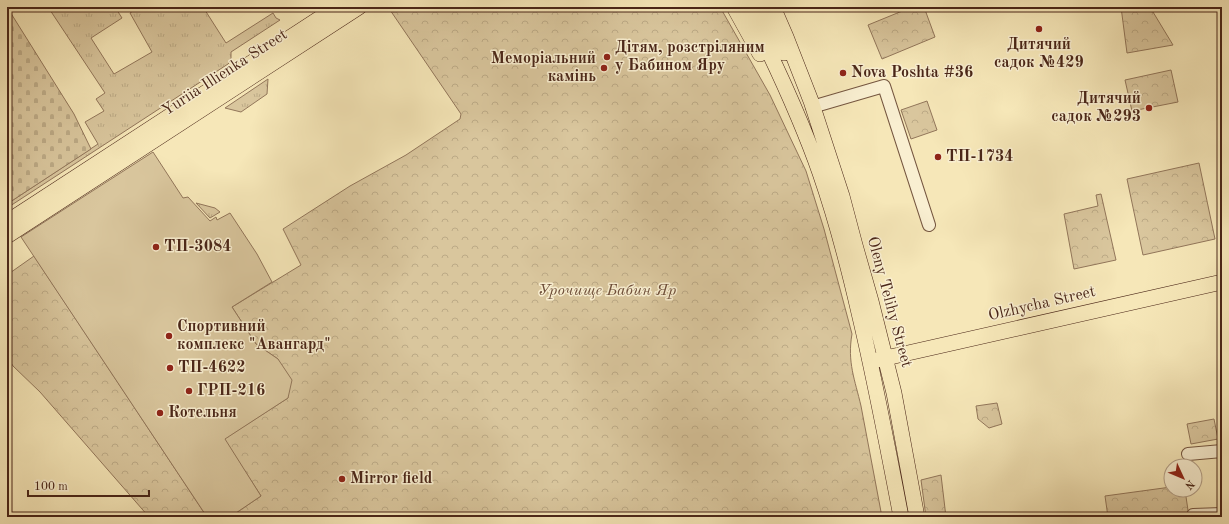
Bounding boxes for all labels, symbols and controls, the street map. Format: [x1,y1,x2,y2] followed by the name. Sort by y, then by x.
[1034,24,1044,34] marker: Дитячий садок №429
[160,26,291,119] street label: Yuriia Illienka Street
[994,37,1084,71] place label: Дитячий садок №429
[615,40,765,74] place label: Дітям, розстріляним у Бабином Яру
[491,51,596,85] place label: Меморіальний камінь
[602,52,612,62] marker: Дітям, розстріляним у Бабином Яру
[599,63,609,73] marker: Меморіальний камінь
[851,65,973,81] place label: Nova Poshta #36
[838,68,848,78] marker: Nova Poshta #36
[1051,91,1141,125] place label: Дитячий садок №293
[1144,103,1154,113] marker: Дитячий садок №293
[946,149,1014,165] place label: ТП-1734
[933,152,943,162] marker: ТП-1734
[864,235,914,370] street label: Oleny Telihy Street
[164,239,232,255] place label: ТП-3084
[151,242,161,252] marker: ТП-3084
[538,283,677,299] park label: Урочище Бабин Яр
[987,284,1098,324] street label: Olzhycha Street
[177,319,330,353] place label: Спортивний комплекс "Авангард"
[164,331,174,341] marker: Спортивний комплекс "Авангард"
[178,360,246,376] place label: ТП-4622
[165,363,175,373] marker: ТП-4622
[197,383,265,399] place label: ГРП-216
[184,386,194,396] marker: ГРП-216
[168,405,237,421] place label: Котельня
[155,408,165,418] marker: Котельня
[1163,458,1203,498] north arrow
[350,471,433,487] place label: Mirror field
[28,472,149,498] scale bar
[337,474,347,484] marker: Mirror field
[1182,477,1196,491] text: N
[34,481,68,493] text: 100 m

